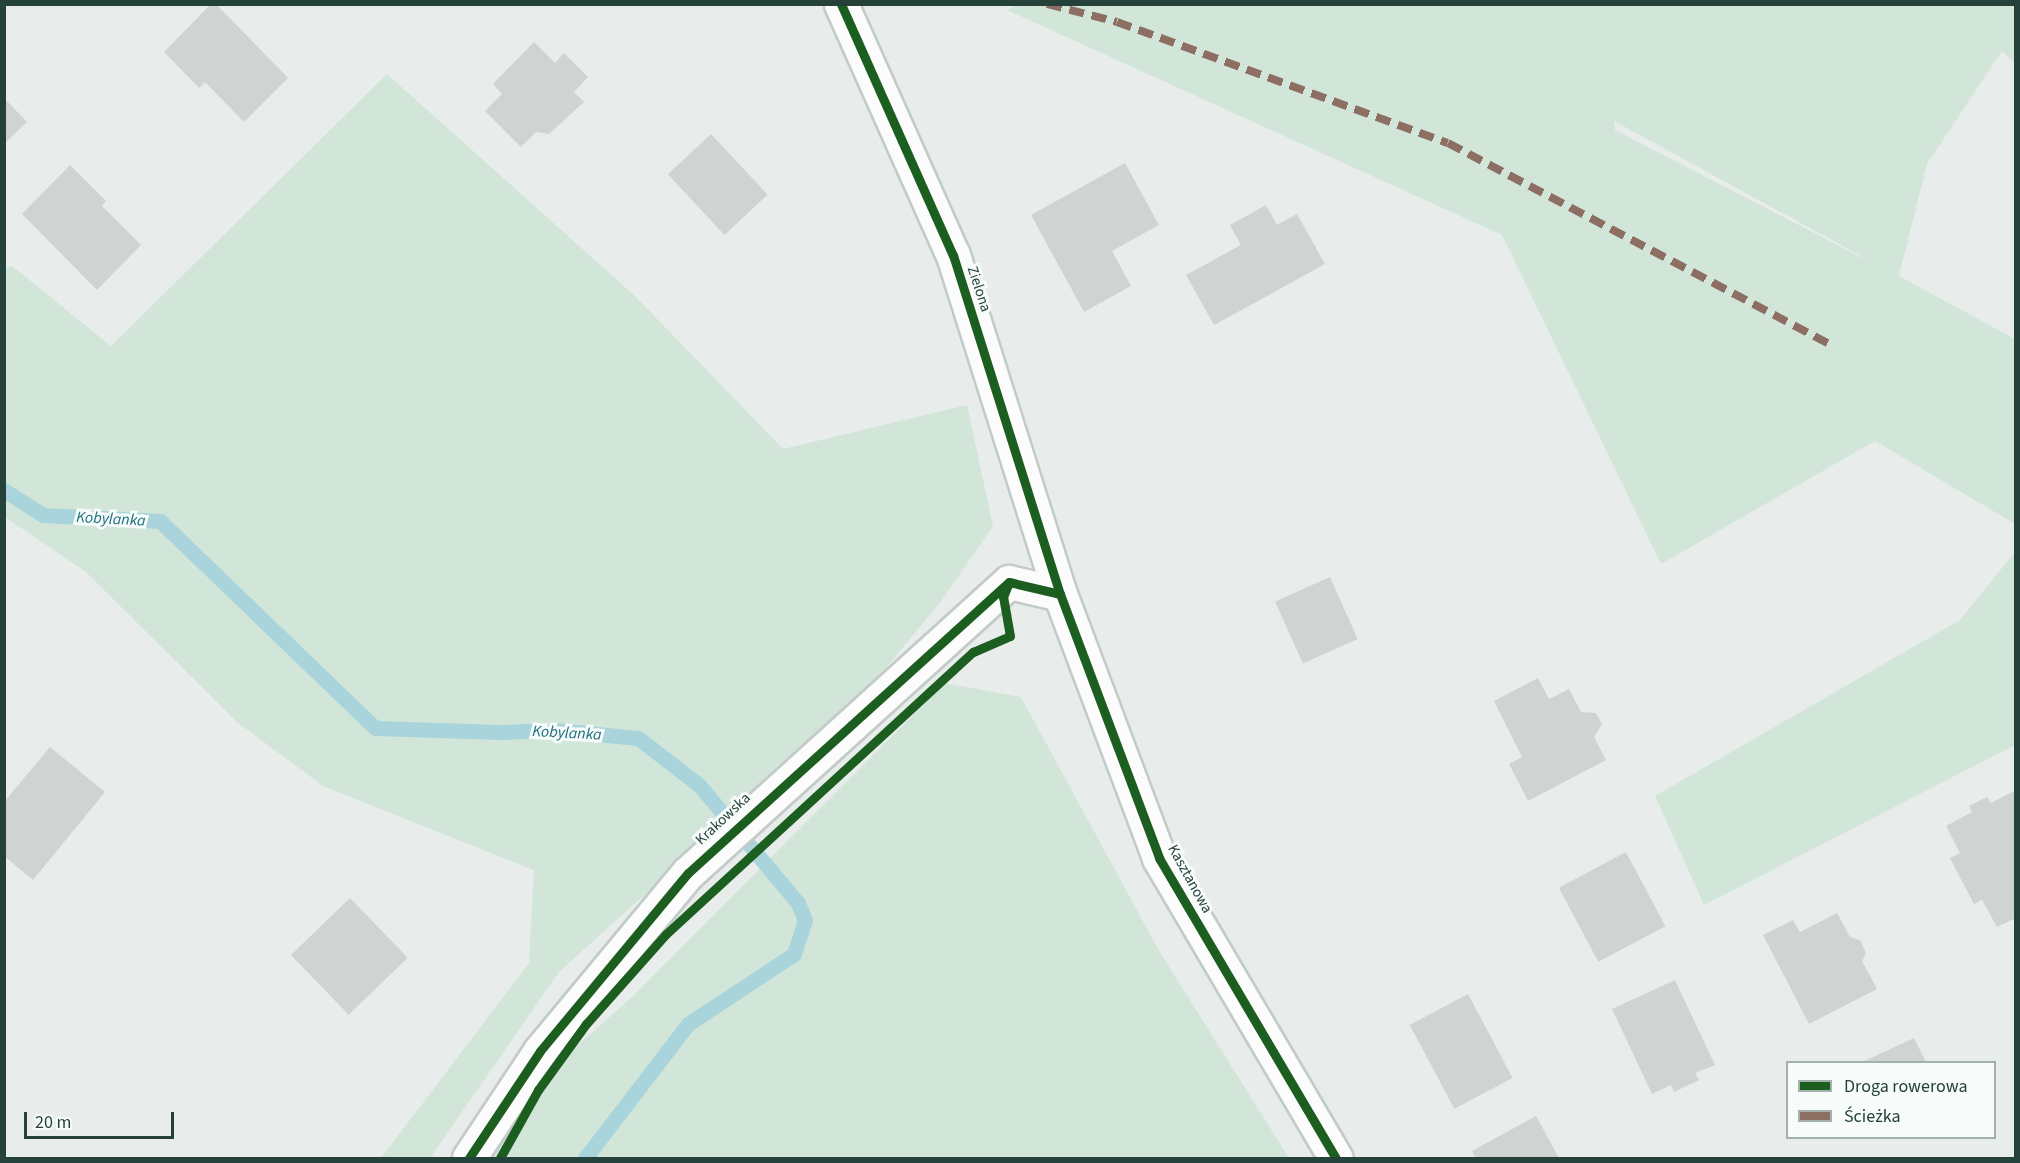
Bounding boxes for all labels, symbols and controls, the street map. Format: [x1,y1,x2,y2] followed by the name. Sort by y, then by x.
[963,264,995,314] street label: Zielona
[76,508,146,530] water label: Kobylanka
[532,722,602,744] water label: Kobylanka
[692,789,754,849] street label: Krakowska
[1164,842,1216,916] street label: Kasztanowa
[1786,1061,1996,1139] legend
[1844,1074,1968,1099] text: Droga rowerowa
[27,1100,177,1138] scale bar
[1844,1104,1901,1129] text: Ścieżka
[35,1110,71,1135] text: 20 m

